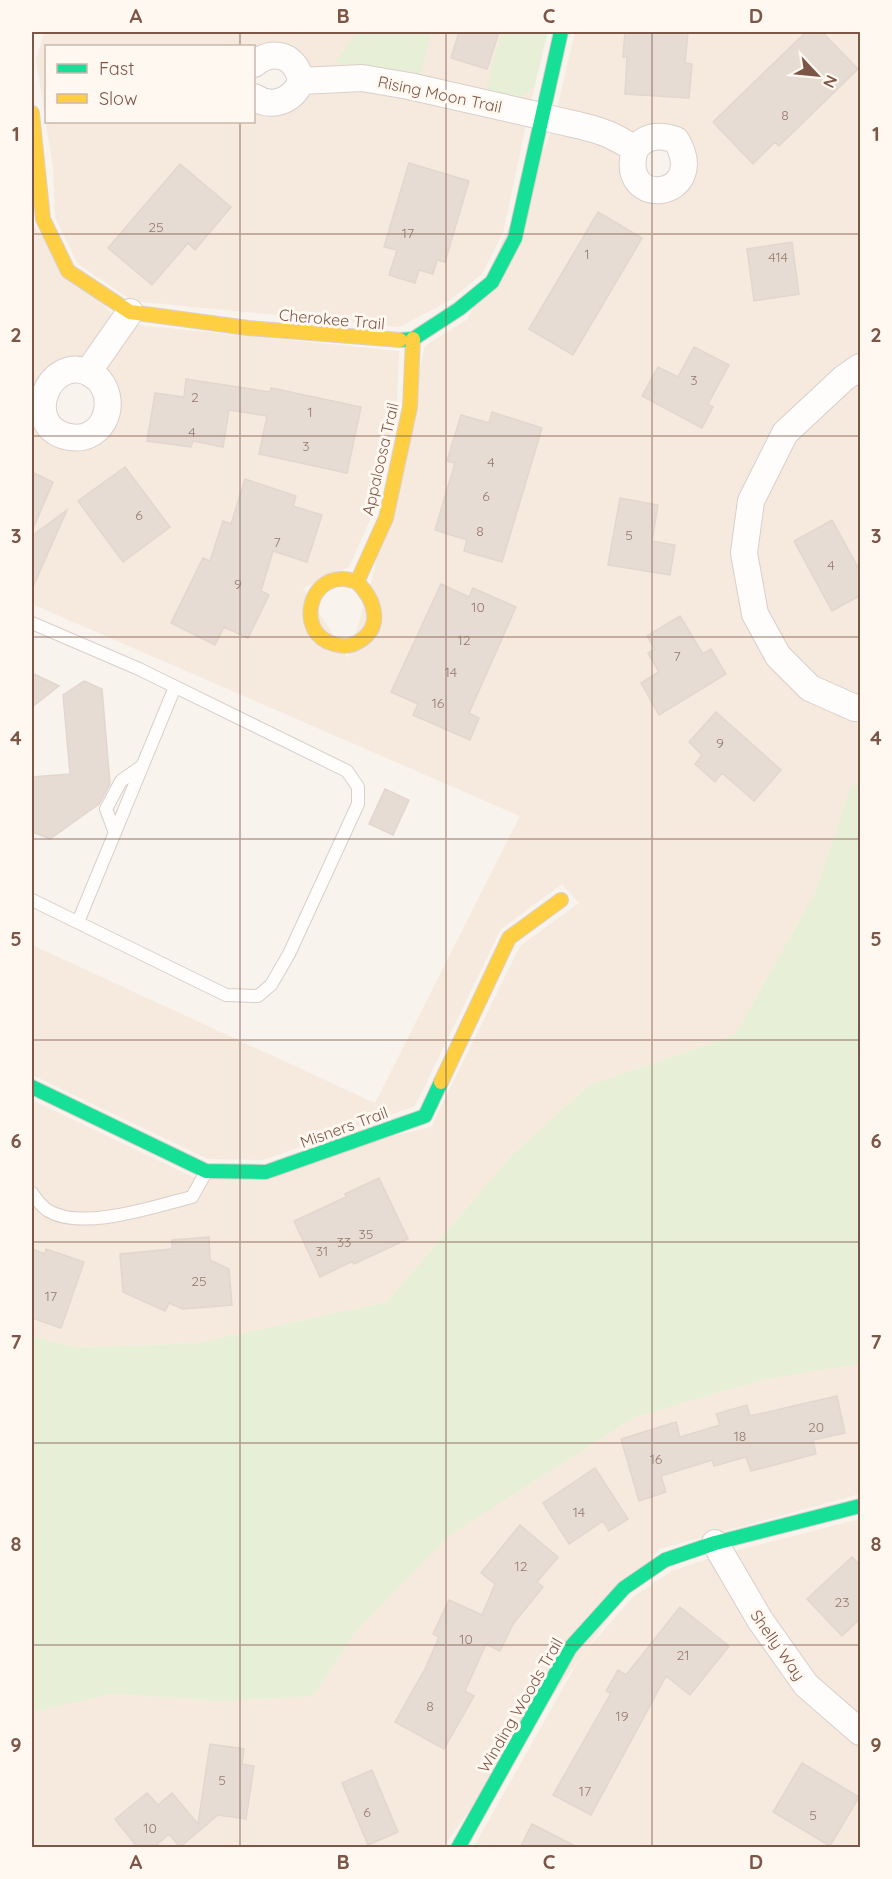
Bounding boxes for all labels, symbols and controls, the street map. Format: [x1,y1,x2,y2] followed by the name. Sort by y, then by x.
[130,3,143,28] text: A
[336,3,350,28] text: B
[543,3,556,28] text: C
[749,3,763,28] text: D
[45,45,255,123] legend
[787,45,847,105] north arrow
[99,57,134,80] text: Fast
[376,71,504,117] street label: Rising Moon Trail
[819,72,842,91] text: N
[99,87,137,110] text: Slow
[781,106,789,124] house number: 8
[12,121,20,146] text: 1
[872,121,880,146] text: 1
[148,218,164,236] house number: 25
[402,224,414,242] house number: 17
[584,245,590,263] house number: 1
[768,248,788,266] house number: 414
[278,304,386,334] street label: Cherokee Trail
[10,322,22,347] text: 2
[870,322,882,347] text: 2
[690,371,698,389] house number: 3
[191,388,199,406] house number: 2
[357,400,403,518] street label: Appaloosa Trail
[307,403,313,421] house number: 1
[188,423,196,441] house number: 4
[302,437,310,455] house number: 3
[487,453,495,471] house number: 4
[482,487,490,505] house number: 6
[135,506,143,524] house number: 6
[476,522,484,540] house number: 8
[11,523,21,548] text: 3
[871,523,881,548] text: 3
[625,526,633,544] house number: 5
[273,533,281,551] house number: 7
[827,556,835,574] house number: 4
[234,575,242,593] house number: 9
[471,598,485,616] house number: 10
[458,631,471,649] house number: 12
[673,647,681,665] house number: 7
[445,663,457,681] house number: 14
[432,694,445,712] house number: 16
[10,725,22,750] text: 4
[870,725,882,750] text: 4
[716,734,724,752] house number: 9
[10,926,22,951] text: 5
[870,926,882,951] text: 5
[297,1102,391,1152] street label: Misners Trail
[10,1128,22,1153] text: 6
[870,1128,882,1153] text: 6
[359,1225,373,1243] house number: 35
[337,1233,351,1251] house number: 33
[316,1242,328,1260] house number: 31
[191,1272,207,1290] house number: 25
[45,1287,57,1305] house number: 17
[11,1329,22,1354] text: 7
[871,1329,882,1354] text: 7
[808,1418,824,1436] house number: 20
[734,1427,746,1445] house number: 18
[650,1450,663,1468] house number: 16
[573,1503,585,1521] house number: 14
[11,1531,22,1556] text: 8
[871,1531,882,1556] text: 8
[515,1557,528,1575] house number: 12
[834,1593,850,1611] house number: 23
[746,1606,810,1684] street label: Shelly Way
[459,1630,473,1648] house number: 10
[473,1634,567,1776] street label: Winding Woods Trail
[677,1646,689,1664] house number: 21
[426,1697,434,1715] house number: 8
[616,1707,629,1725] house number: 19
[10,1732,22,1757] text: 9
[870,1732,882,1757] text: 9
[218,1771,226,1789] house number: 5
[579,1782,591,1800] house number: 17
[363,1803,371,1821] house number: 6
[809,1806,817,1824] house number: 5
[143,1819,157,1837] house number: 10
[130,1849,143,1874] text: A
[336,1849,350,1874] text: B
[543,1849,556,1874] text: C
[749,1849,763,1874] text: D

